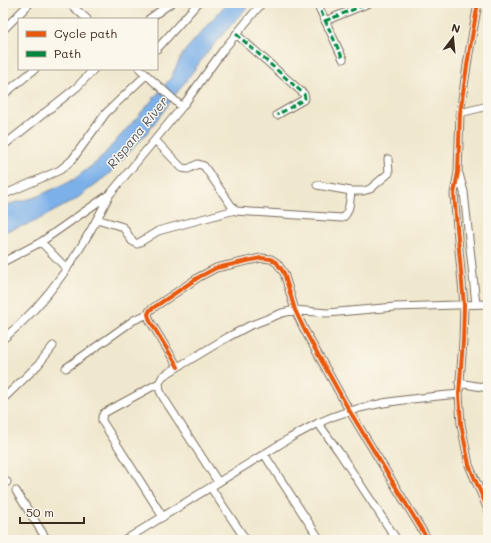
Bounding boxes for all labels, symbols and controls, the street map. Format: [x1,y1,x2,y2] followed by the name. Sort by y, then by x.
[18,18,158,70] legend
[433,18,473,58] north arrow
[450,20,462,36] text: N
[54,25,117,41] text: Cycle path
[54,45,81,61] text: Path
[103,92,172,172] water label: Rispana River
[20,499,84,525] scale bar
[26,504,54,520] text: 50 m

